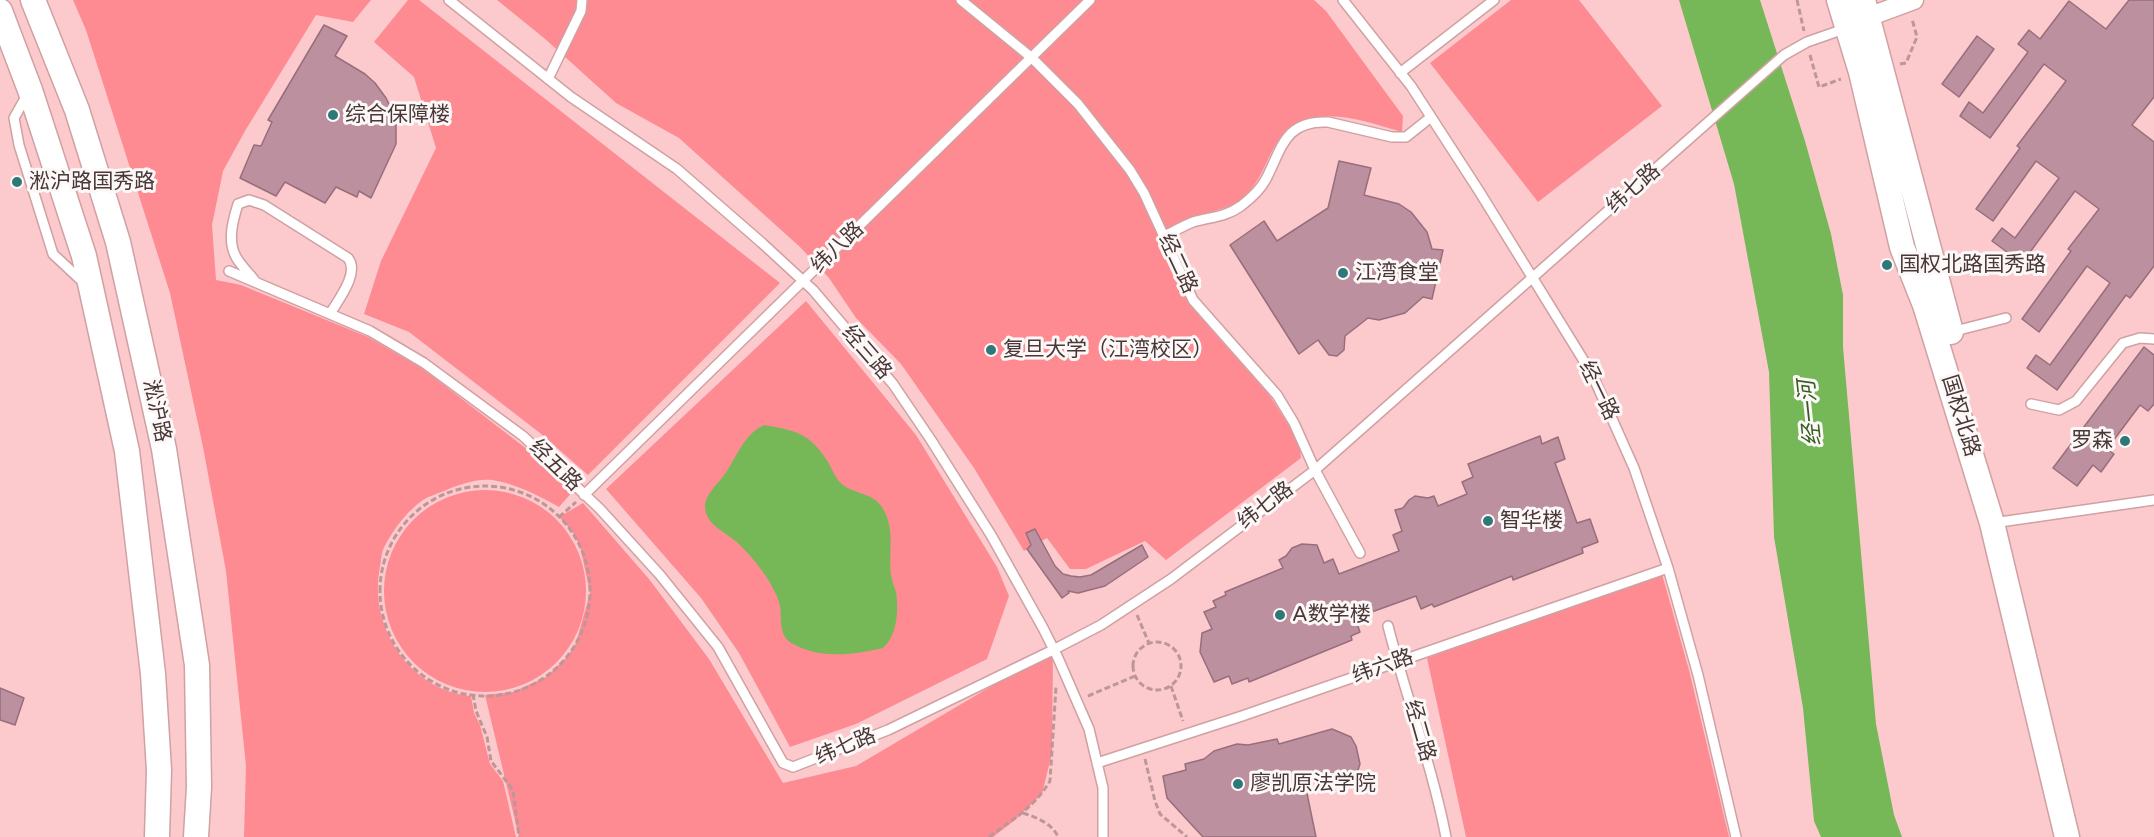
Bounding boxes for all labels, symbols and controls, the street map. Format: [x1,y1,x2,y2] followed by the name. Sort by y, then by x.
[345,102,450,128] place label: 综合保障楼
[326,108,340,122] marker: 综合保障楼
[1602,159,1666,219] street label: 纬七路
[29,169,155,195] place label: 淞沪路国秀路
[10,175,24,189] marker: 淞沪路国秀路
[807,217,869,279] street label: 纬八路
[1152,230,1202,298] street label: 经二路
[1899,252,2046,278] place label: 国权北路国秀路
[1880,258,1894,272] marker: 国权北路国秀路
[1355,260,1439,286] place label: 江湾食堂
[1336,266,1350,280] marker: 江湾食堂
[836,321,896,385] street label: 经三路
[1003,337,1213,363] place label: 复旦大学（江湾校区）
[984,343,998,357] marker: 复旦大学（江湾校区）
[1573,357,1623,425] street label: 经一路
[1936,372,1984,460] street label: 国权北路
[137,378,175,444] street label: 淞沪路
[1794,379,1828,447] water label: 经一河
[2071,428,2113,454] place label: 罗森
[2118,434,2132,448] marker: 罗森
[524,435,586,497] street label: 经五路
[1233,477,1299,535] street label: 纬七路
[1500,508,1563,534] place label: 智华楼
[1481,514,1495,528] marker: 智华楼
[1292,602,1371,628] place label: A数学楼
[1273,608,1287,622] marker: A数学楼
[1349,645,1417,689] street label: 纬六路
[1398,697,1440,765] street label: 经二路
[812,724,880,770] street label: 纬七路
[1250,771,1376,797] place label: 廖凯原法学院
[1231,777,1245,791] marker: 廖凯原法学院

